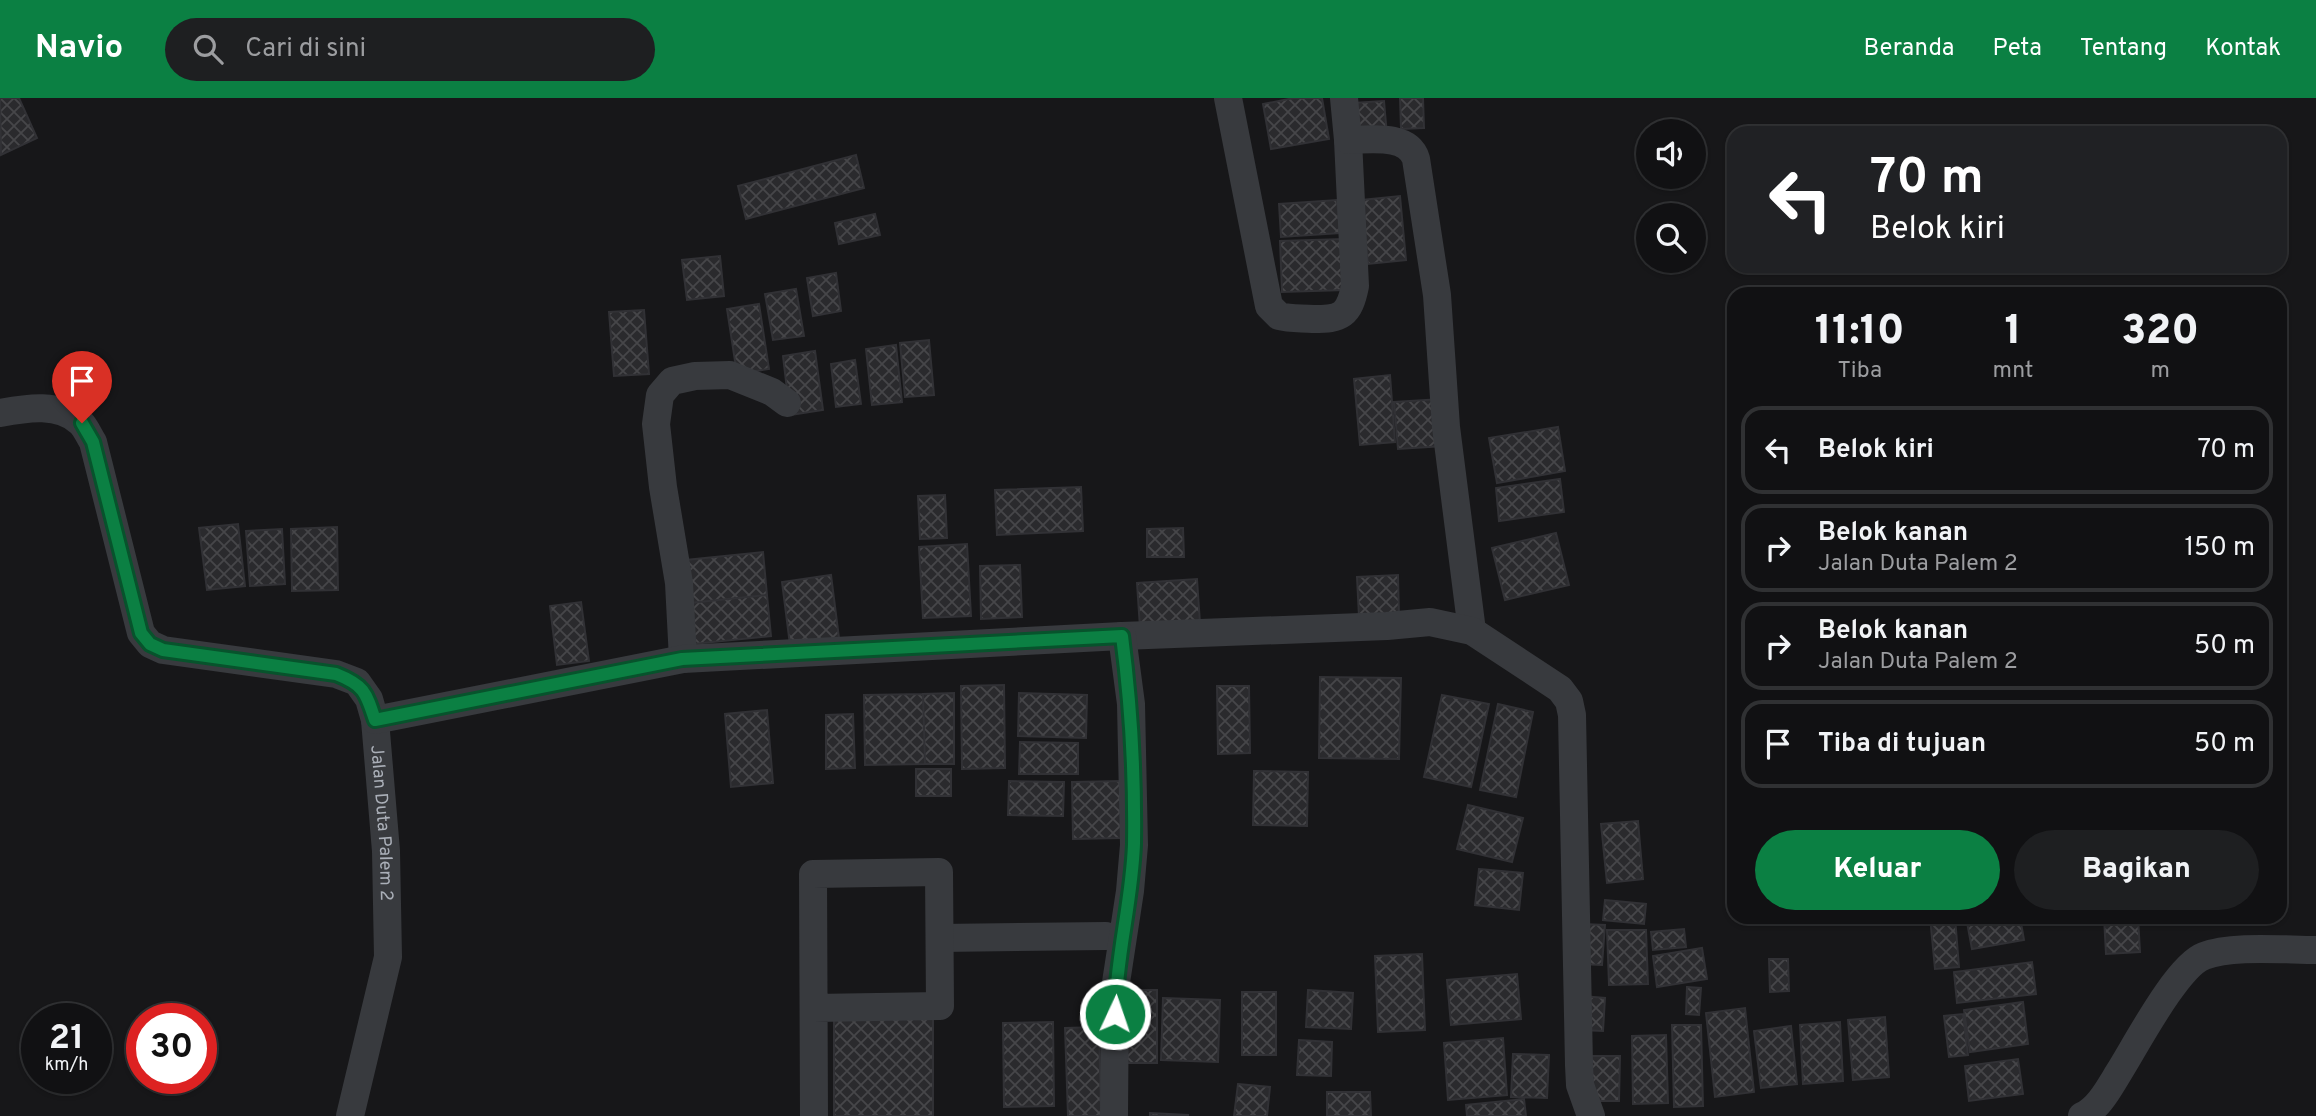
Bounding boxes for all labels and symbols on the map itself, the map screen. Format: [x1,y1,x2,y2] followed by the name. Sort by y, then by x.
[52,351,112,423] pin
[364,744,397,901] street label: Jalan Duta Palem 2
[1078,977,1152,1051] position arrow
[126,1003,217,1094] speed limit sign: 30

